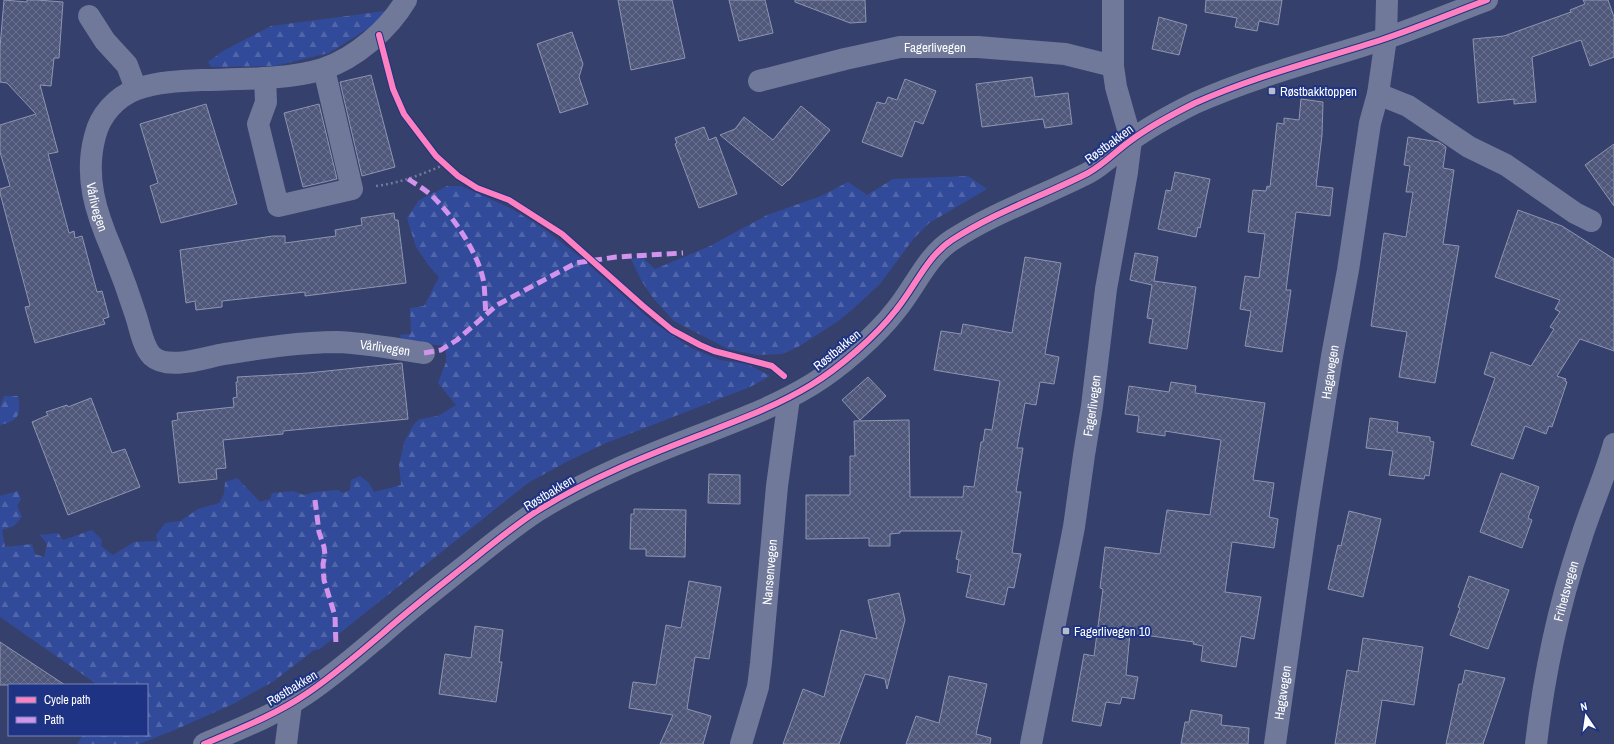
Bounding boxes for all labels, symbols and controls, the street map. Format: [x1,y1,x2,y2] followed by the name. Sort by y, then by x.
[904,39,966,56] street label: Fagerlivegen
[1280,83,1357,100] place label: Røstbakktoppen
[1267,86,1277,96] marker: Røstbakktoppen
[1081,121,1137,167] street label: Røstbakken
[83,181,112,234] street label: Vårlivegen
[810,326,864,374] street label: Røstbakken
[359,335,412,359] street label: Vårlivegen
[1317,343,1342,400] street label: Hagavegen
[1079,374,1104,437] street label: Fagerlivegen
[520,471,578,515] street label: Røstbakken
[758,538,781,606] street label: Nansenvegen
[1549,558,1582,623] street label: Frihetsvegen
[1074,623,1151,640] place label: Fagerlivegen 10
[1061,626,1071,636] marker: Fagerlivegen 10
[1270,664,1294,721] street label: Hagavegen
[263,666,321,710] street label: Røstbakken
[8,684,148,736] legend
[44,692,91,708] text: Cycle path
[1566,696,1606,736] north arrow
[1579,699,1588,714] text: N
[44,712,64,728] text: Path

